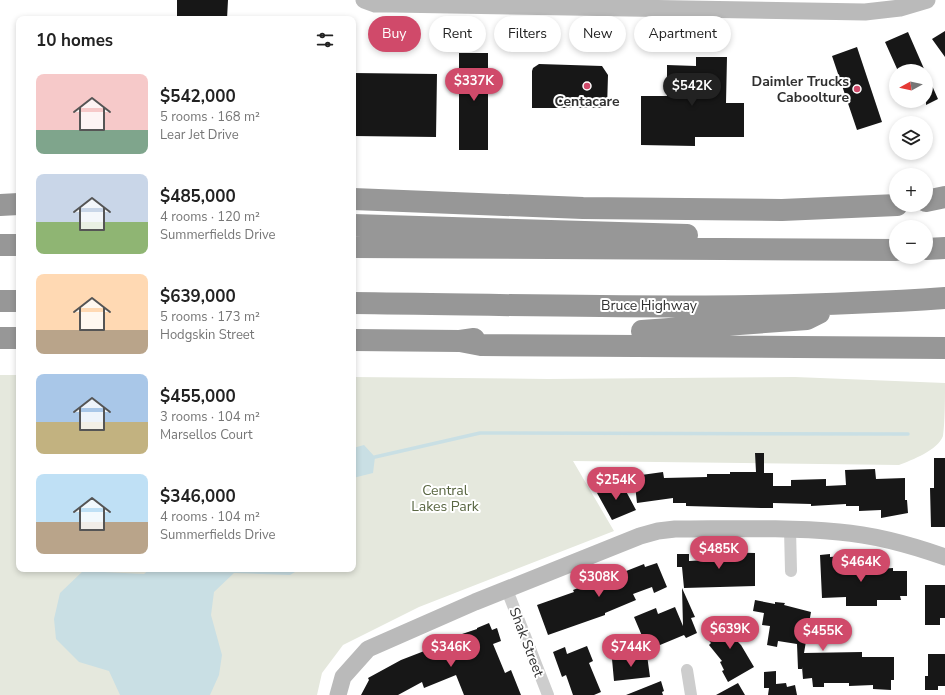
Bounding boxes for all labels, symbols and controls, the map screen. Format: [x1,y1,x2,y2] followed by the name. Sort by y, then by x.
[368,16,421,52] chip: Buy
[429,16,486,52] chip: Rent
[494,16,561,52] chip: Filters
[569,16,626,52] chip: New
[634,16,731,52] chip: Apartment
[36,29,113,52] text: 10 homes
[314,29,336,51] icon: filters
[889,64,933,108] north arrow
[889,64,933,264] map controls
[446,68,502,102] pin: $337K
[454,72,494,90] text: $337K
[752,72,849,107] place label: Daimler Trucks Caboolture
[664,73,720,107] pin: $542K
[672,77,712,95] text: $542K
[582,81,592,91] marker: Centacare
[852,84,862,94] marker: Daimler Trucks Caboolture
[160,85,236,108] text: $542,000
[68,90,116,138] icon: home
[554,92,620,111] place label: Centacare
[160,108,260,126] text: 5 rooms · 168 m²
[889,116,933,160] button: layers
[160,126,239,144] text: Lear Jet Drive
[889,168,933,212] button: +
[160,185,236,208] text: $485,000
[68,190,116,238] icon: home
[160,208,260,226] text: 4 rooms · 120 m²
[889,220,933,264] button: −
[160,226,275,244] text: Summerfields Drive
[160,285,236,308] text: $639,000
[68,290,116,338] icon: home
[601,296,698,315] street label: Bruce Highway
[160,308,260,326] text: 5 rooms · 173 m²
[160,326,254,344] text: Hodgskin Street
[160,385,236,408] text: $455,000
[68,390,116,438] icon: home
[160,408,260,426] text: 3 rooms · 104 m²
[160,426,253,444] text: Marsellos Court
[588,467,644,501] pin: $254K
[596,471,636,489] text: $254K
[411,481,480,516] park label: Central Lakes Park
[160,485,236,508] text: $346,000
[68,490,116,538] icon: home
[160,508,260,526] text: 4 rooms · 104 m²
[160,526,275,544] text: Summerfields Drive
[691,536,747,570] pin: $485K
[699,540,739,558] text: $485K
[833,549,889,583] pin: $464K
[841,553,881,571] text: $464K
[571,564,627,598] pin: $308K
[579,568,619,586] text: $308K
[505,605,548,680] street label: Shak Street
[702,616,758,650] pin: $639K
[795,618,851,652] pin: $455K
[710,620,750,638] text: $639K
[803,622,843,640] text: $455K
[423,634,479,668] pin: $346K
[603,634,659,668] pin: $744K
[431,638,471,656] text: $346K
[611,638,651,656] text: $744K

